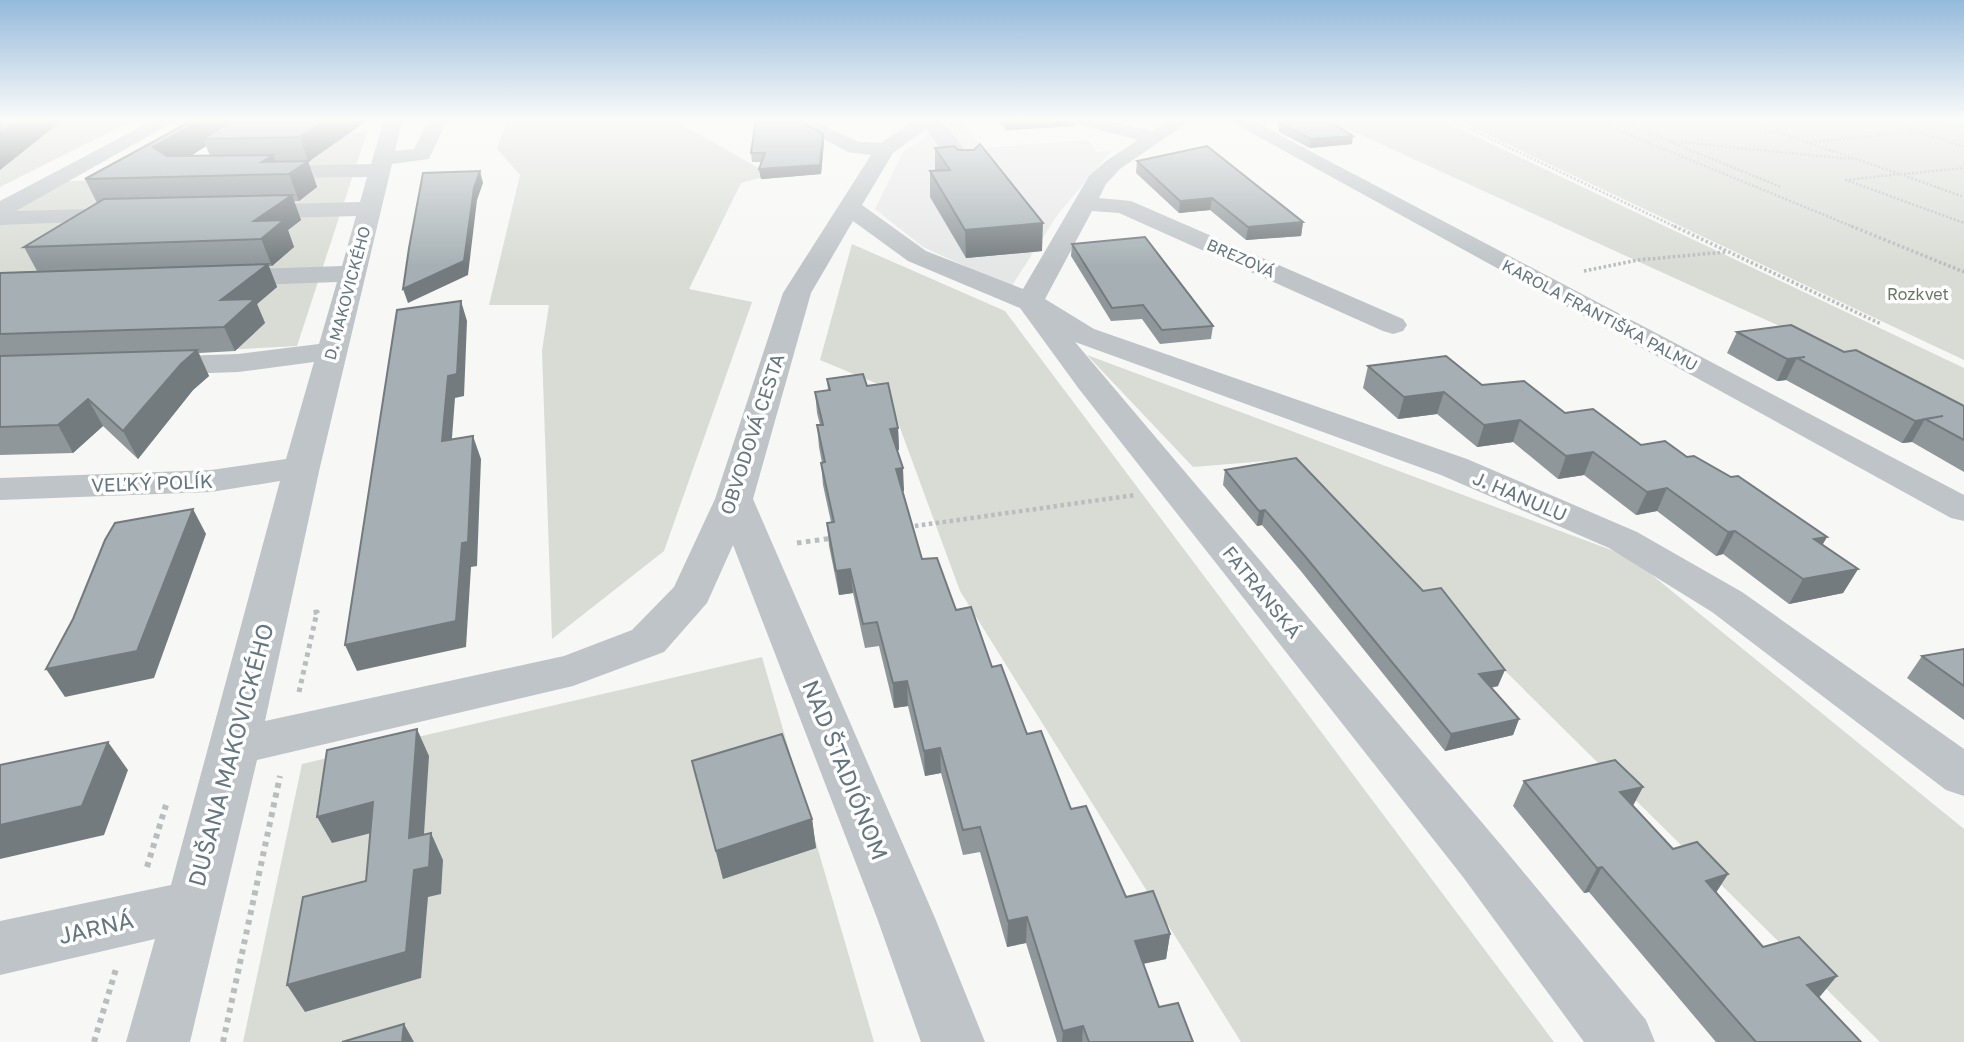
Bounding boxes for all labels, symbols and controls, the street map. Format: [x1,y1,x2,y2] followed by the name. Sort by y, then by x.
[320,224,374,362] street label: D. MAKOVICKÉHO
[1204,234,1278,282] street label: BREZOVÁ
[1499,255,1701,375] street label: KAROLA FRANTIŠKA PALMU
[1887,284,1949,304] park label: Rozkvet
[715,350,788,517] street label: OBVODOVÁ CESTA
[1470,465,1571,526] street label: J. HANULU
[91,469,213,496] street label: VEĽKÝ POLÍK
[1218,541,1307,643] street label: FATRANSKÁ
[181,620,279,889] street label: DUŠANA MAKOVICKÉHO
[797,676,895,864] street label: NAD ŠTADIÓNOM
[56,905,136,949] street label: JARNÁ

